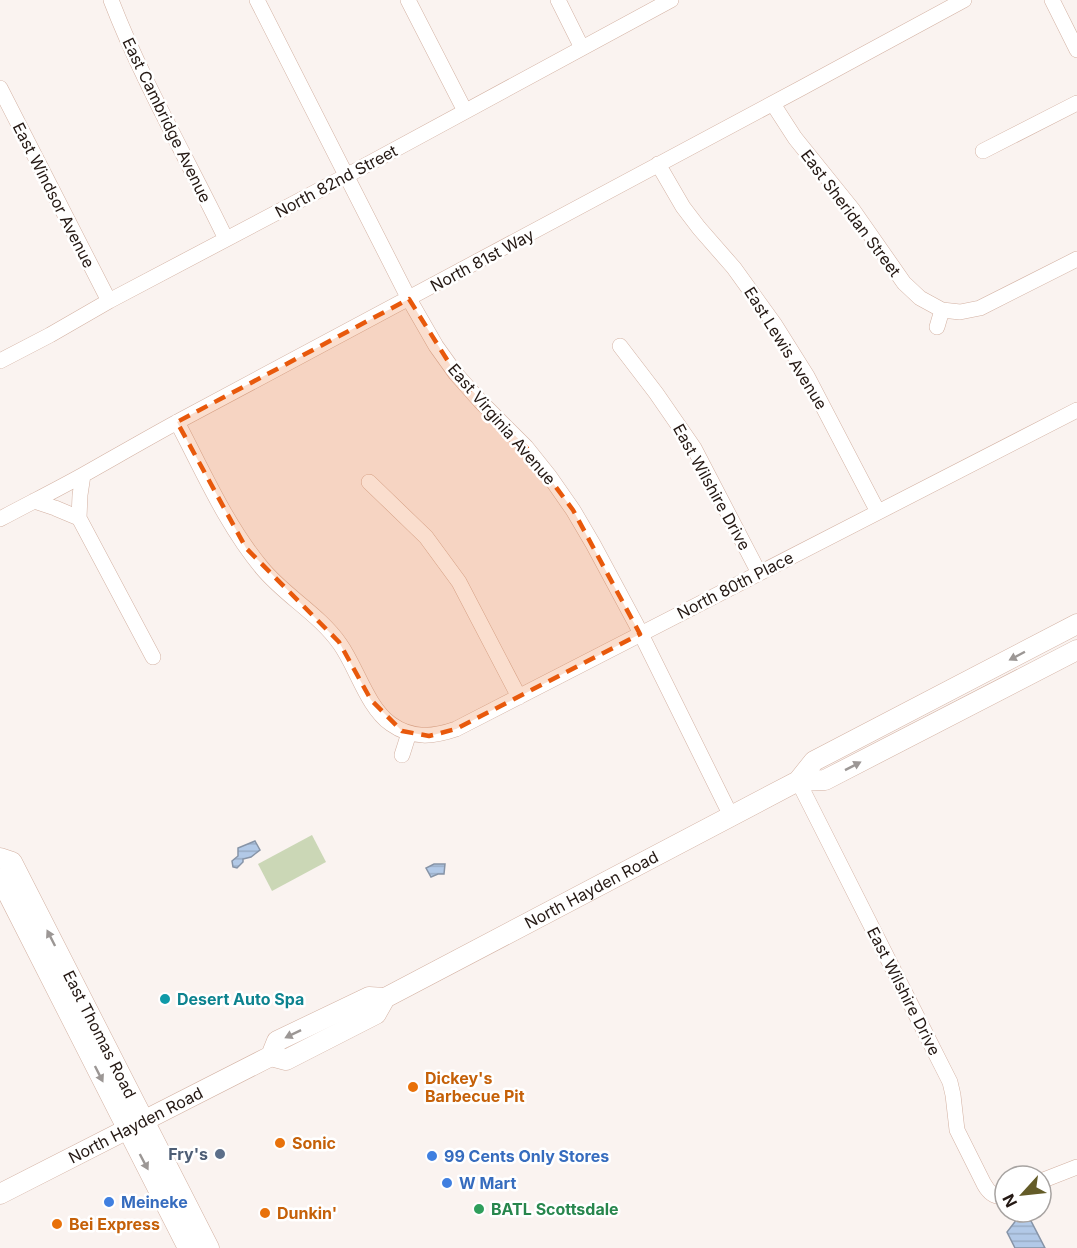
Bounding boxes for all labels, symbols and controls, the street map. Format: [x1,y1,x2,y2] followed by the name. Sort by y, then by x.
[118,34,216,206] street label: East Cambridge Avenue
[9,119,99,271] street label: East Windsor Avenue
[271,140,401,222] street label: North 82nd Street
[797,146,905,280] street label: East Sheridan Street
[427,224,537,296] street label: North 81st Way
[740,283,832,413] street label: East Lewis Avenue
[444,359,560,489] street label: East Virginia Avenue
[669,420,755,554] street label: East Wilshire Drive
[673,547,797,623] street label: North 80th Place
[1008,651,1025,661] one-way arrow
[844,761,861,771] one-way arrow
[521,846,662,933] street label: North Hayden Road
[863,923,945,1059] street label: East Wilshire Drive
[46,929,55,946] one-way arrow
[59,967,141,1101] street label: East Thomas Road
[177,989,304,1009] place label: Desert Auto Spa
[158,992,172,1006] marker: Desert Auto Spa
[284,1029,301,1038] one-way arrow
[95,1066,104,1083] one-way arrow
[425,1068,525,1106] place label: Dickey's Barbecue Pit
[406,1080,420,1094] marker: Dickey's Barbecue Pit
[65,1083,206,1168] street label: North Hayden Road
[292,1133,336,1153] place label: Sonic
[273,1136,287,1150] marker: Sonic
[168,1144,208,1164] place label: Fry's
[444,1146,609,1166] place label: 99 Cents Only Stores
[213,1147,227,1161] marker: Fry's
[425,1149,439,1163] marker: 99 Cents Only Stores
[139,1154,149,1171] one-way arrow
[993,1164,1053,1224] north arrow
[459,1173,516,1193] place label: W Mart
[440,1176,454,1190] marker: W Mart
[998,1191,1021,1211] text: N
[121,1192,188,1212] place label: Meineke
[102,1195,116,1209] marker: Meineke
[491,1199,619,1219] place label: BATL Scottsdale
[472,1202,486,1216] marker: BATL Scottsdale
[277,1203,337,1223] place label: Dunkin'
[258,1206,272,1220] marker: Dunkin'
[69,1214,160,1234] place label: Bei Express
[50,1217,64,1231] marker: Bei Express

